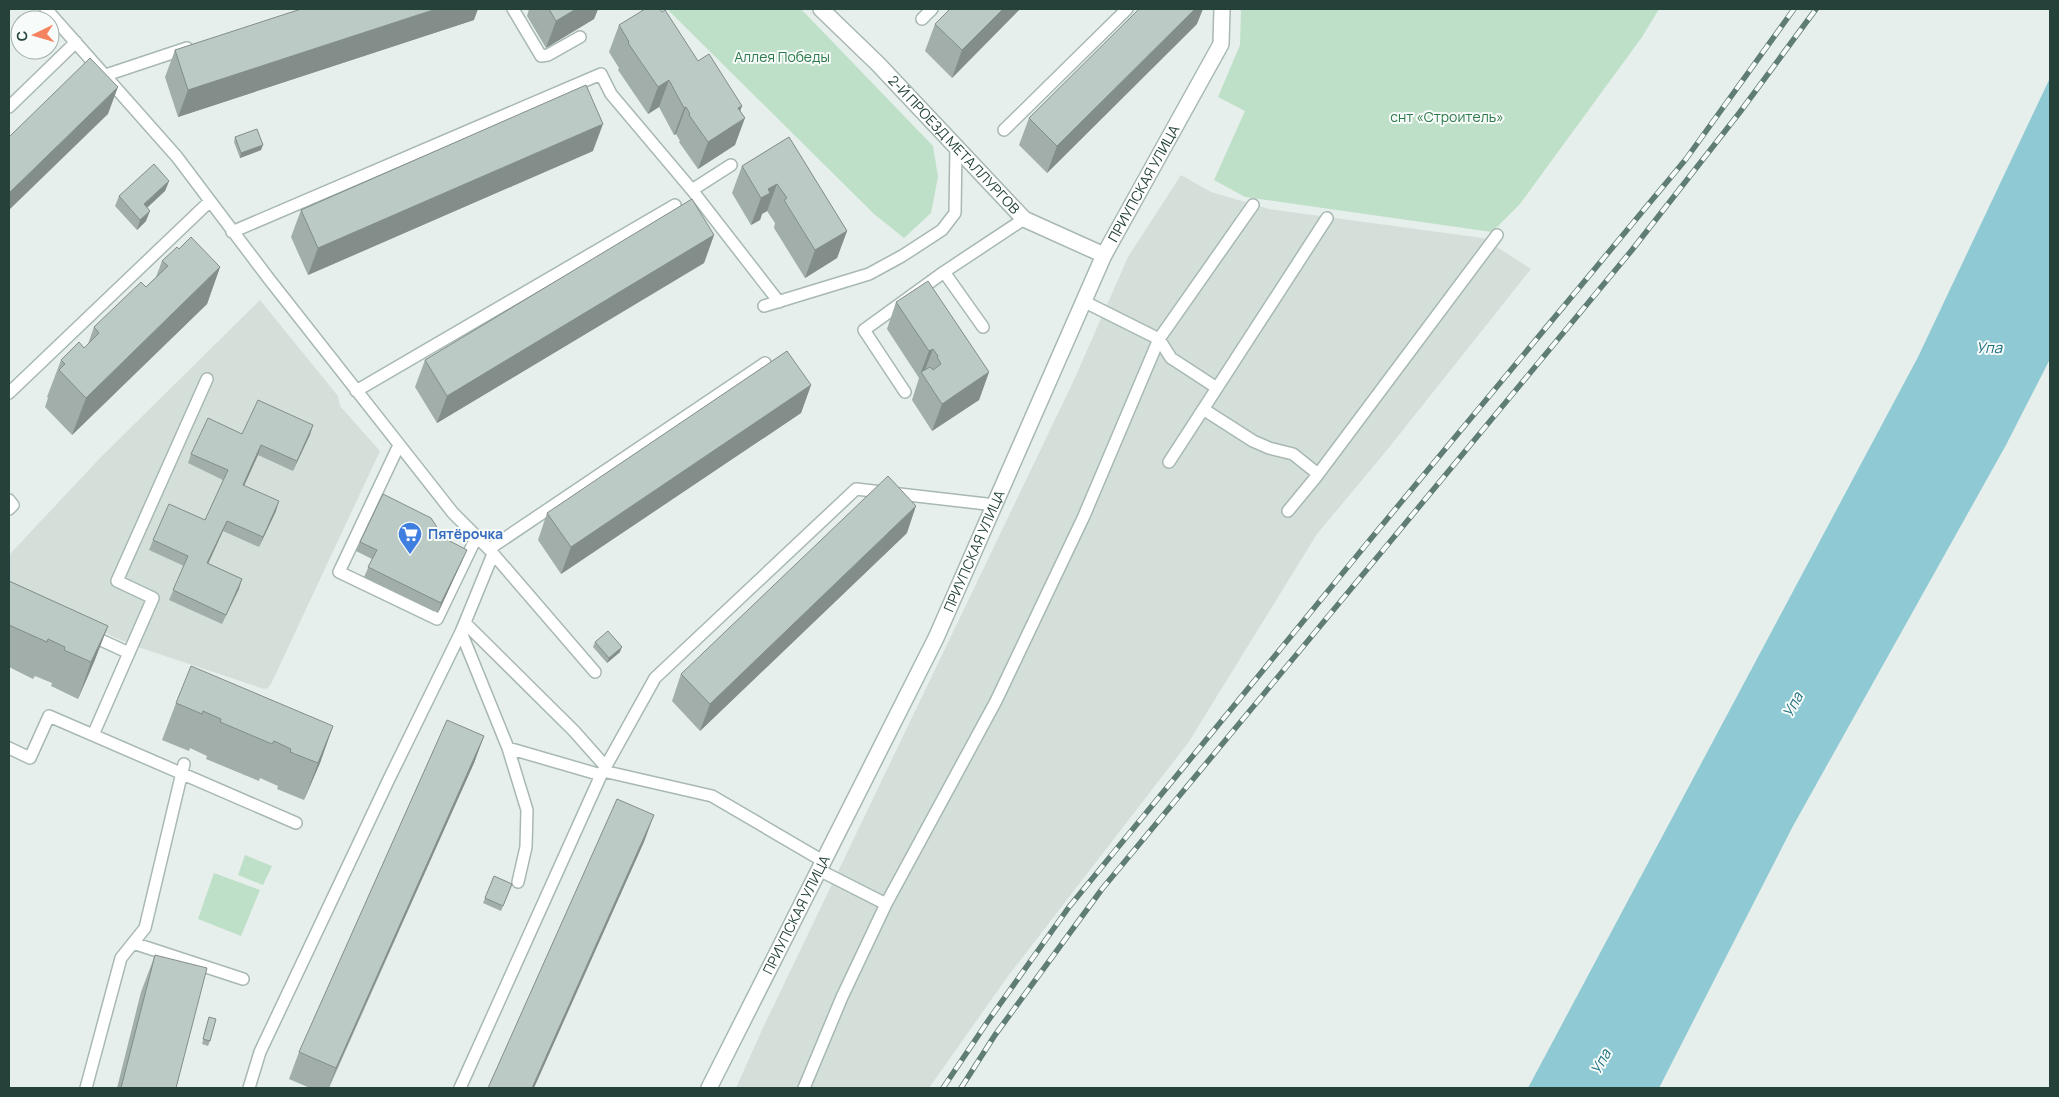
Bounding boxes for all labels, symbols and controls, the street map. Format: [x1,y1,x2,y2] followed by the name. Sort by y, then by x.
[10,10,60,60] north arrow
[12,30,31,42] text: С
[734,47,830,66] park label: Аллея Победы
[884,71,1025,218] street label: 2-Й ПРОЕЗД МЕТАЛЛУРГОВ
[1390,107,1504,126] park label: снт «Строитель»
[1103,121,1183,245] street label: ПРИУПСКАЯ УЛИЦА
[1976,337,2003,358] water label: Упа
[939,487,1009,615] street label: ПРИУПСКАЯ УЛИЦА
[397,521,423,555] supermarket icon: Пятёрочка
[428,524,503,543] place label: Пятёрочка
[1777,688,1808,721] water label: Упа
[758,852,834,977] street label: ПРИУПСКАЯ УЛИЦА
[1585,1045,1616,1078] water label: Упа

